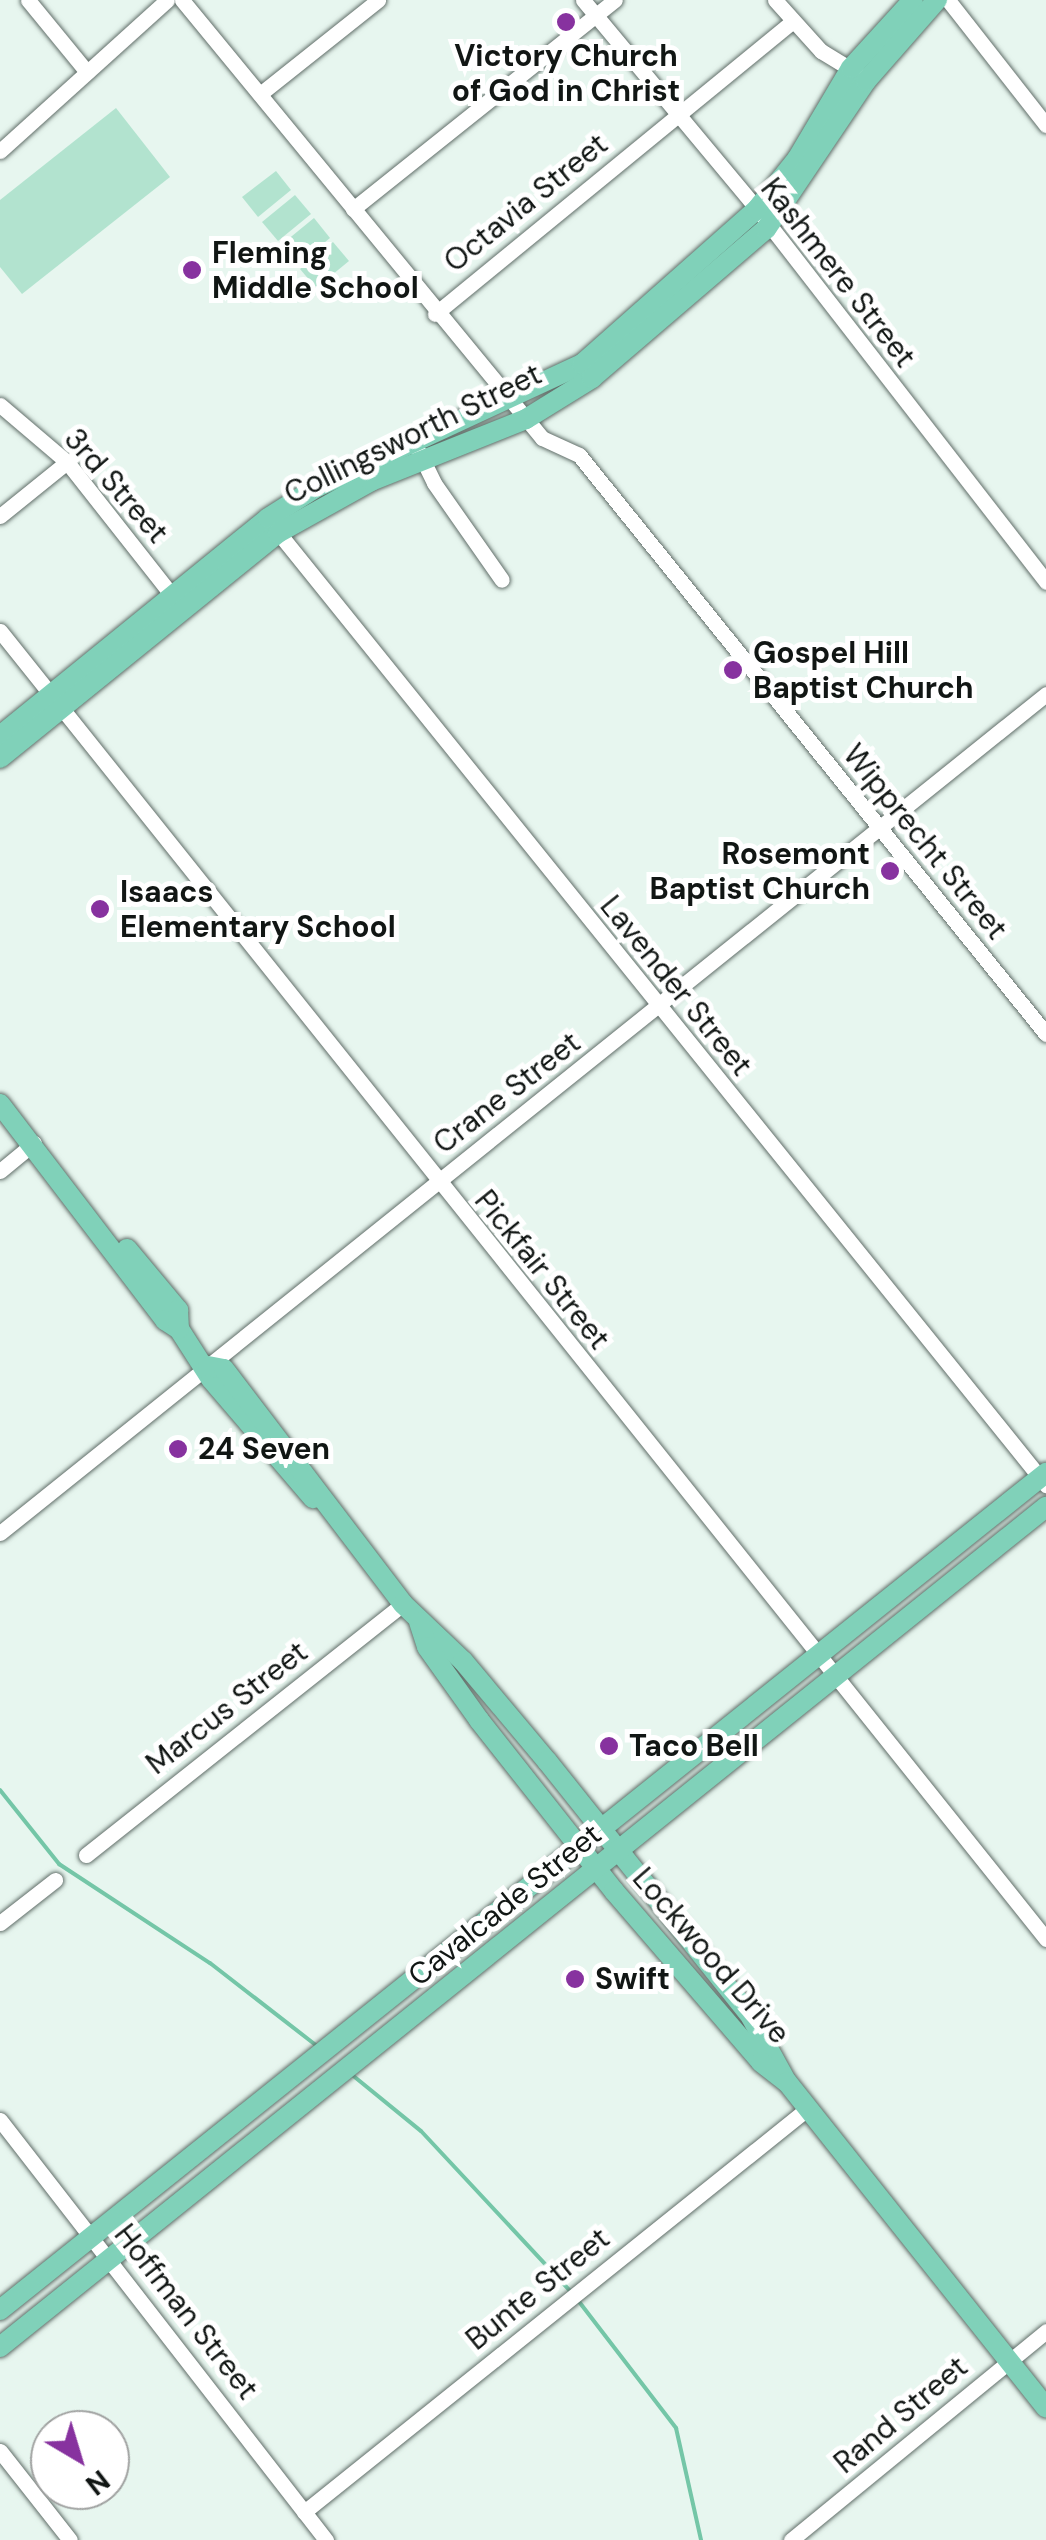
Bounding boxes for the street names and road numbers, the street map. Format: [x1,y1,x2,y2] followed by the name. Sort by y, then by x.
[437,126,615,280] street label: Octavia Street
[753,171,923,375] street label: Kashmere Street
[279,356,547,512] street label: Collingsworth Street
[56,421,176,551] street label: 3rd Street
[835,737,1015,947] street label: Wipprecht Street
[593,889,759,1083] street label: Lavender Street
[426,1025,588,1161] street label: Crane Street
[467,1183,617,1357] street label: Pickfair Street
[139,1634,315,1782] street label: Marcus Street
[401,1816,609,1994] street label: Cavalcade Street
[625,1861,797,2051] street label: Lockwood Drive
[107,2217,265,2407] street label: Hoffman Street
[459,2220,617,2358] street label: Bunte Street
[827,2349,975,2481] street label: Rand Street

